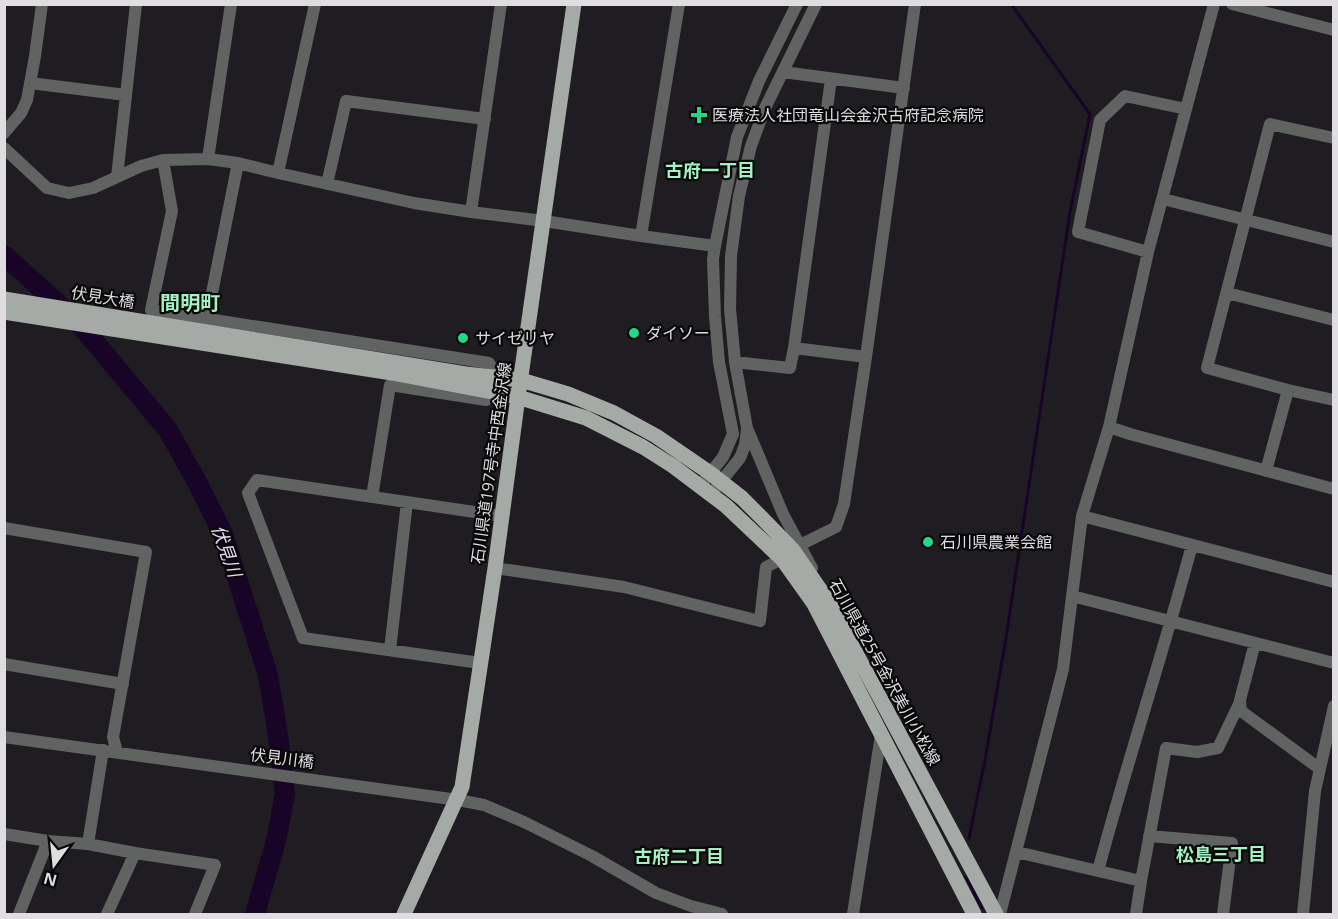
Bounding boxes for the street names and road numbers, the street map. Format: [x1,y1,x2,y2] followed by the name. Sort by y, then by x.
[70,281,136,313] street label: 伏見大橋
[466,361,516,565] street label: 石川県道197号寺中西金沢線
[824,575,946,769] street label: 石川県道25号金沢美川小松線
[249,743,315,773] street label: 伏見川橋

